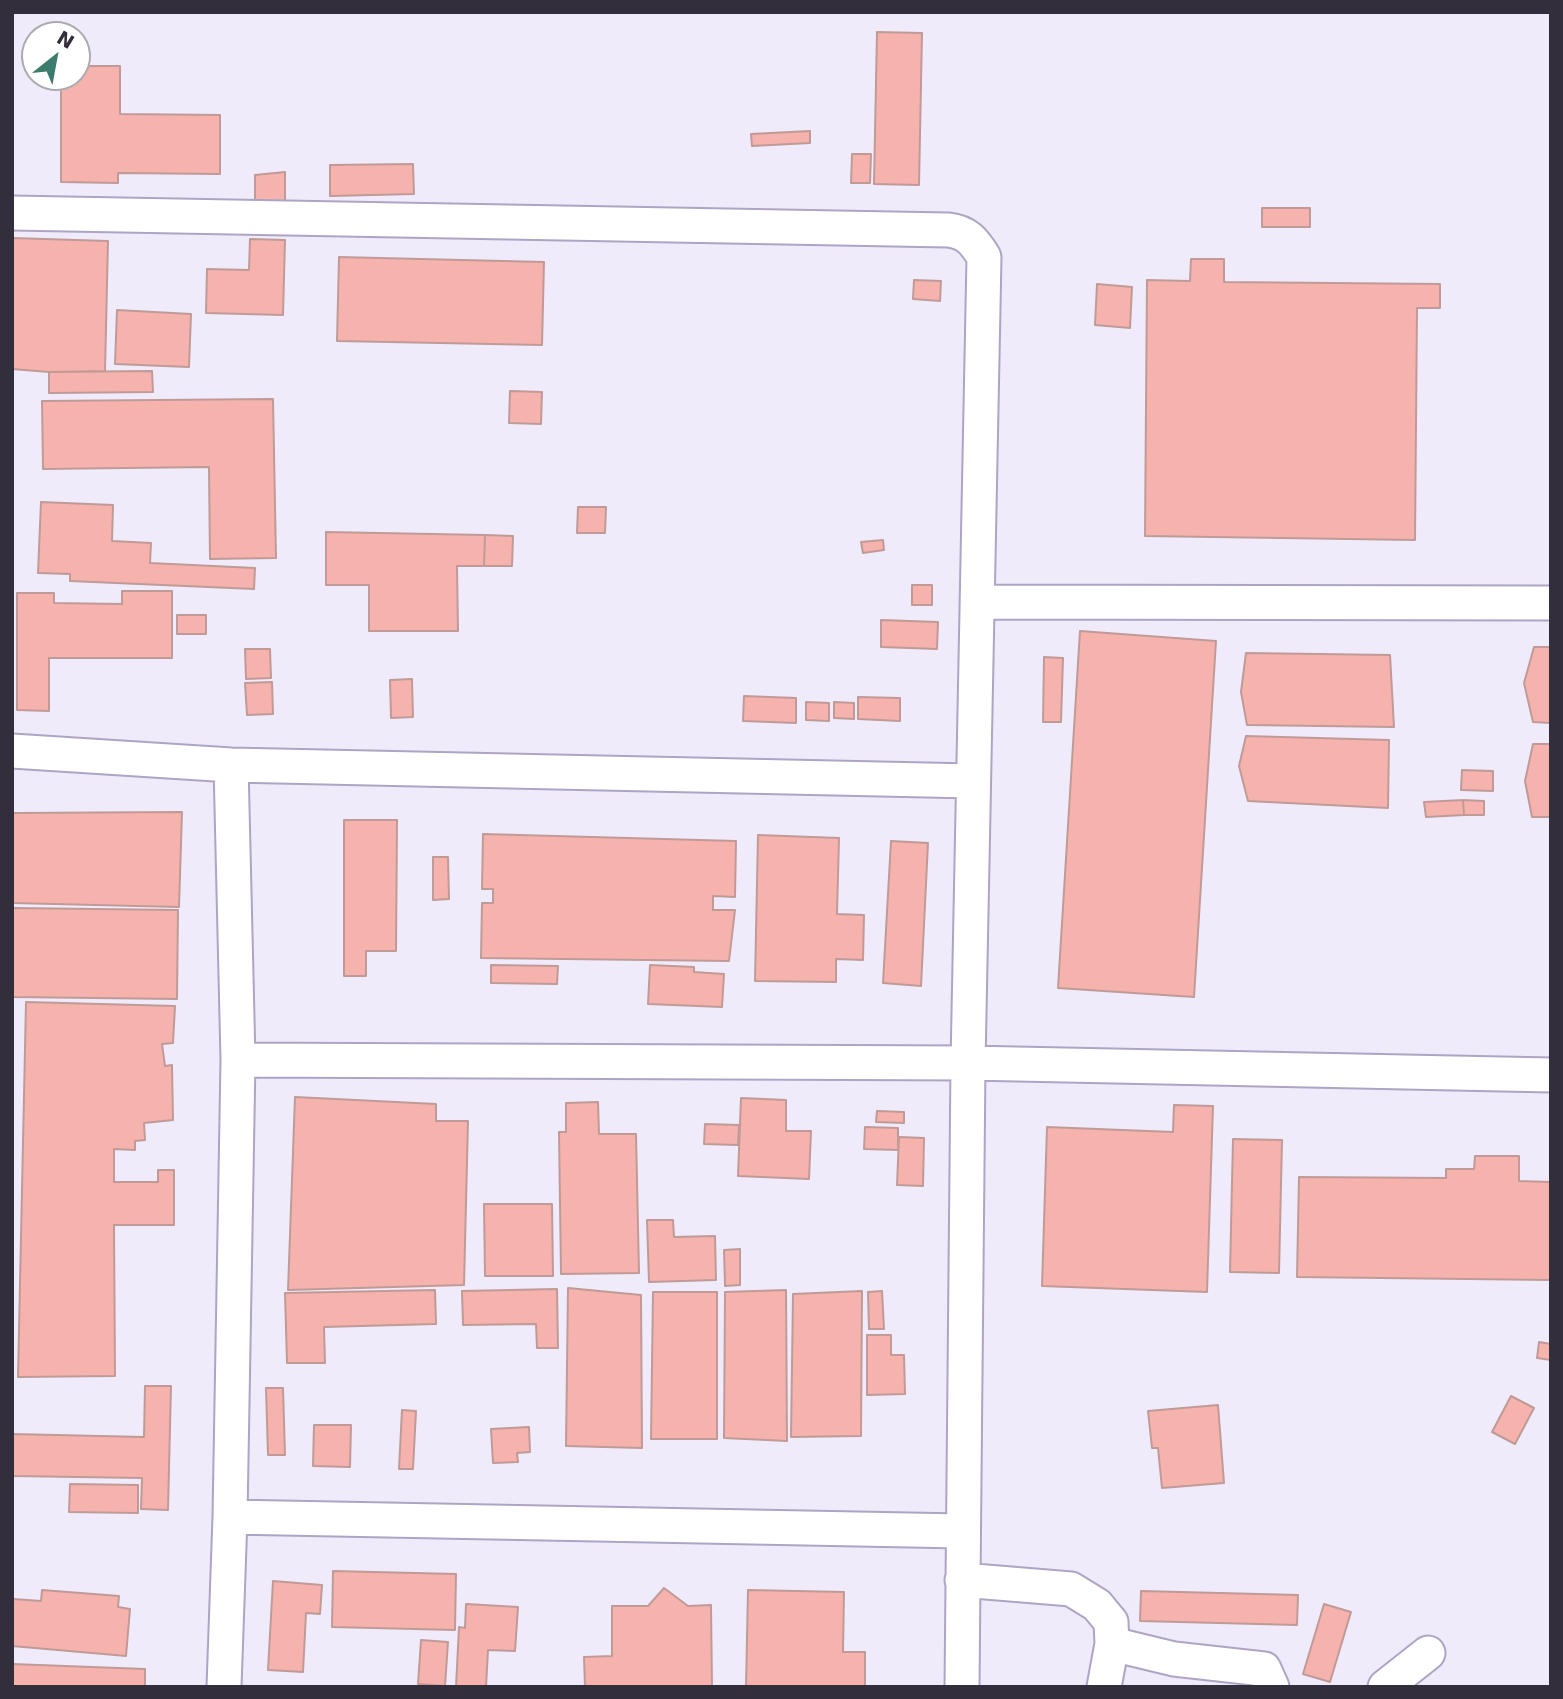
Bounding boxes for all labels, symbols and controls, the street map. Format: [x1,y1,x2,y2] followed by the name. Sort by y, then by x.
[21,21,91,91] north arrow
[53,26,78,53] text: N

